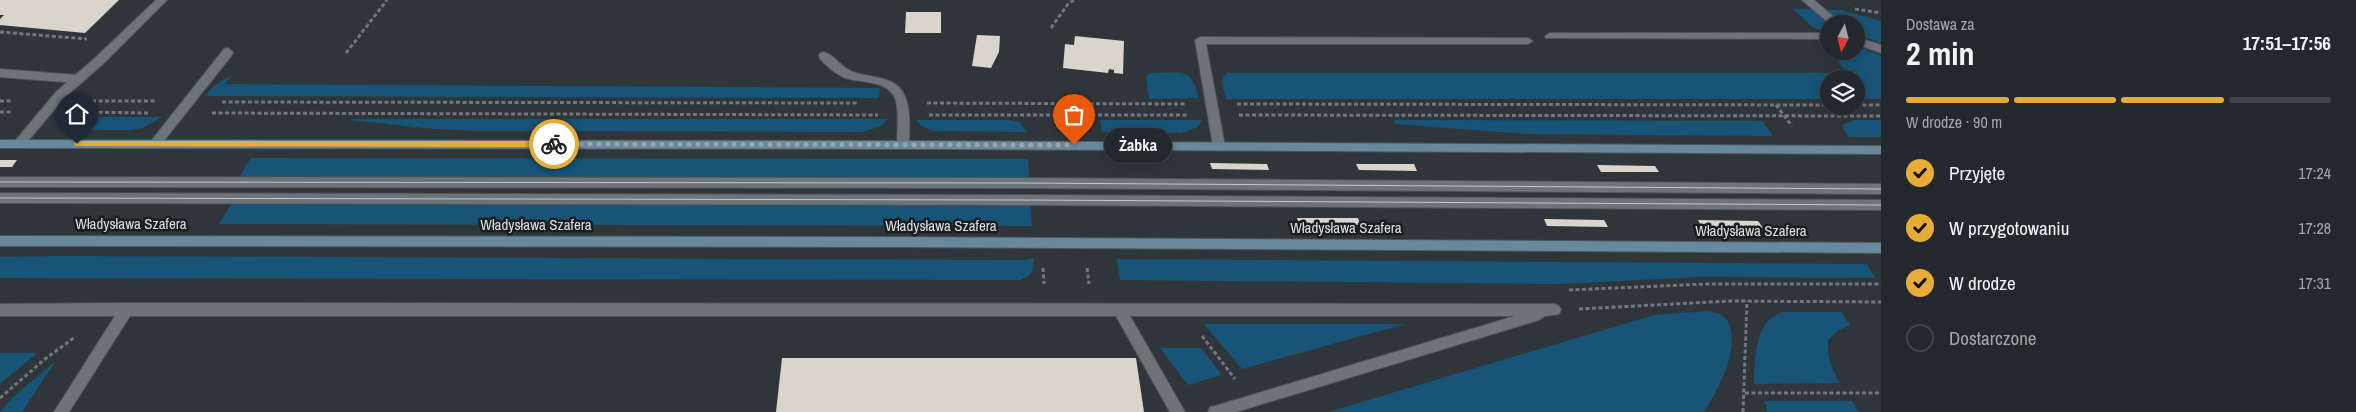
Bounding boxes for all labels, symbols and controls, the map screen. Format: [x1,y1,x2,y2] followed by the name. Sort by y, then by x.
[1906,13,1975,35] text: Dostawa za
[1820,15,1865,60] north arrow
[1820,15,1865,115] map controls
[2243,30,2331,56] text: 17:51–17:56
[1906,32,1975,75] text: 2 min
[1820,70,1865,115] button: layers
[56,93,98,144] pin
[1053,94,1095,145] pin
[63,100,91,128] icon: home
[1060,101,1088,129] icon: bag
[1906,111,2002,133] text: W drodze · 90 m
[529,119,579,169] courier
[1104,128,1172,162] callout: Żabka
[540,130,568,158] icon: bike
[1119,134,1157,156] text: Żabka
[1906,159,1934,187] icon: check
[1949,160,2005,186] text: Przyjęte
[2298,162,2331,184] text: 17:24
[75,213,187,234] street label: Władysława Szafera
[480,214,592,235] street label: Władysława Szafera
[1906,214,1934,242] icon: check
[885,215,997,236] street label: Władysława Szafera
[1949,215,2069,241] text: W przygotowaniu
[1290,217,1402,238] street label: Władysława Szafera
[2298,217,2331,239] text: 17:28
[1695,220,1807,241] street label: Władysława Szafera
[1906,269,1934,297] icon: check
[1949,270,2016,296] text: W drodze
[2298,272,2331,294] text: 17:31
[1949,325,2036,351] text: Dostarczone

